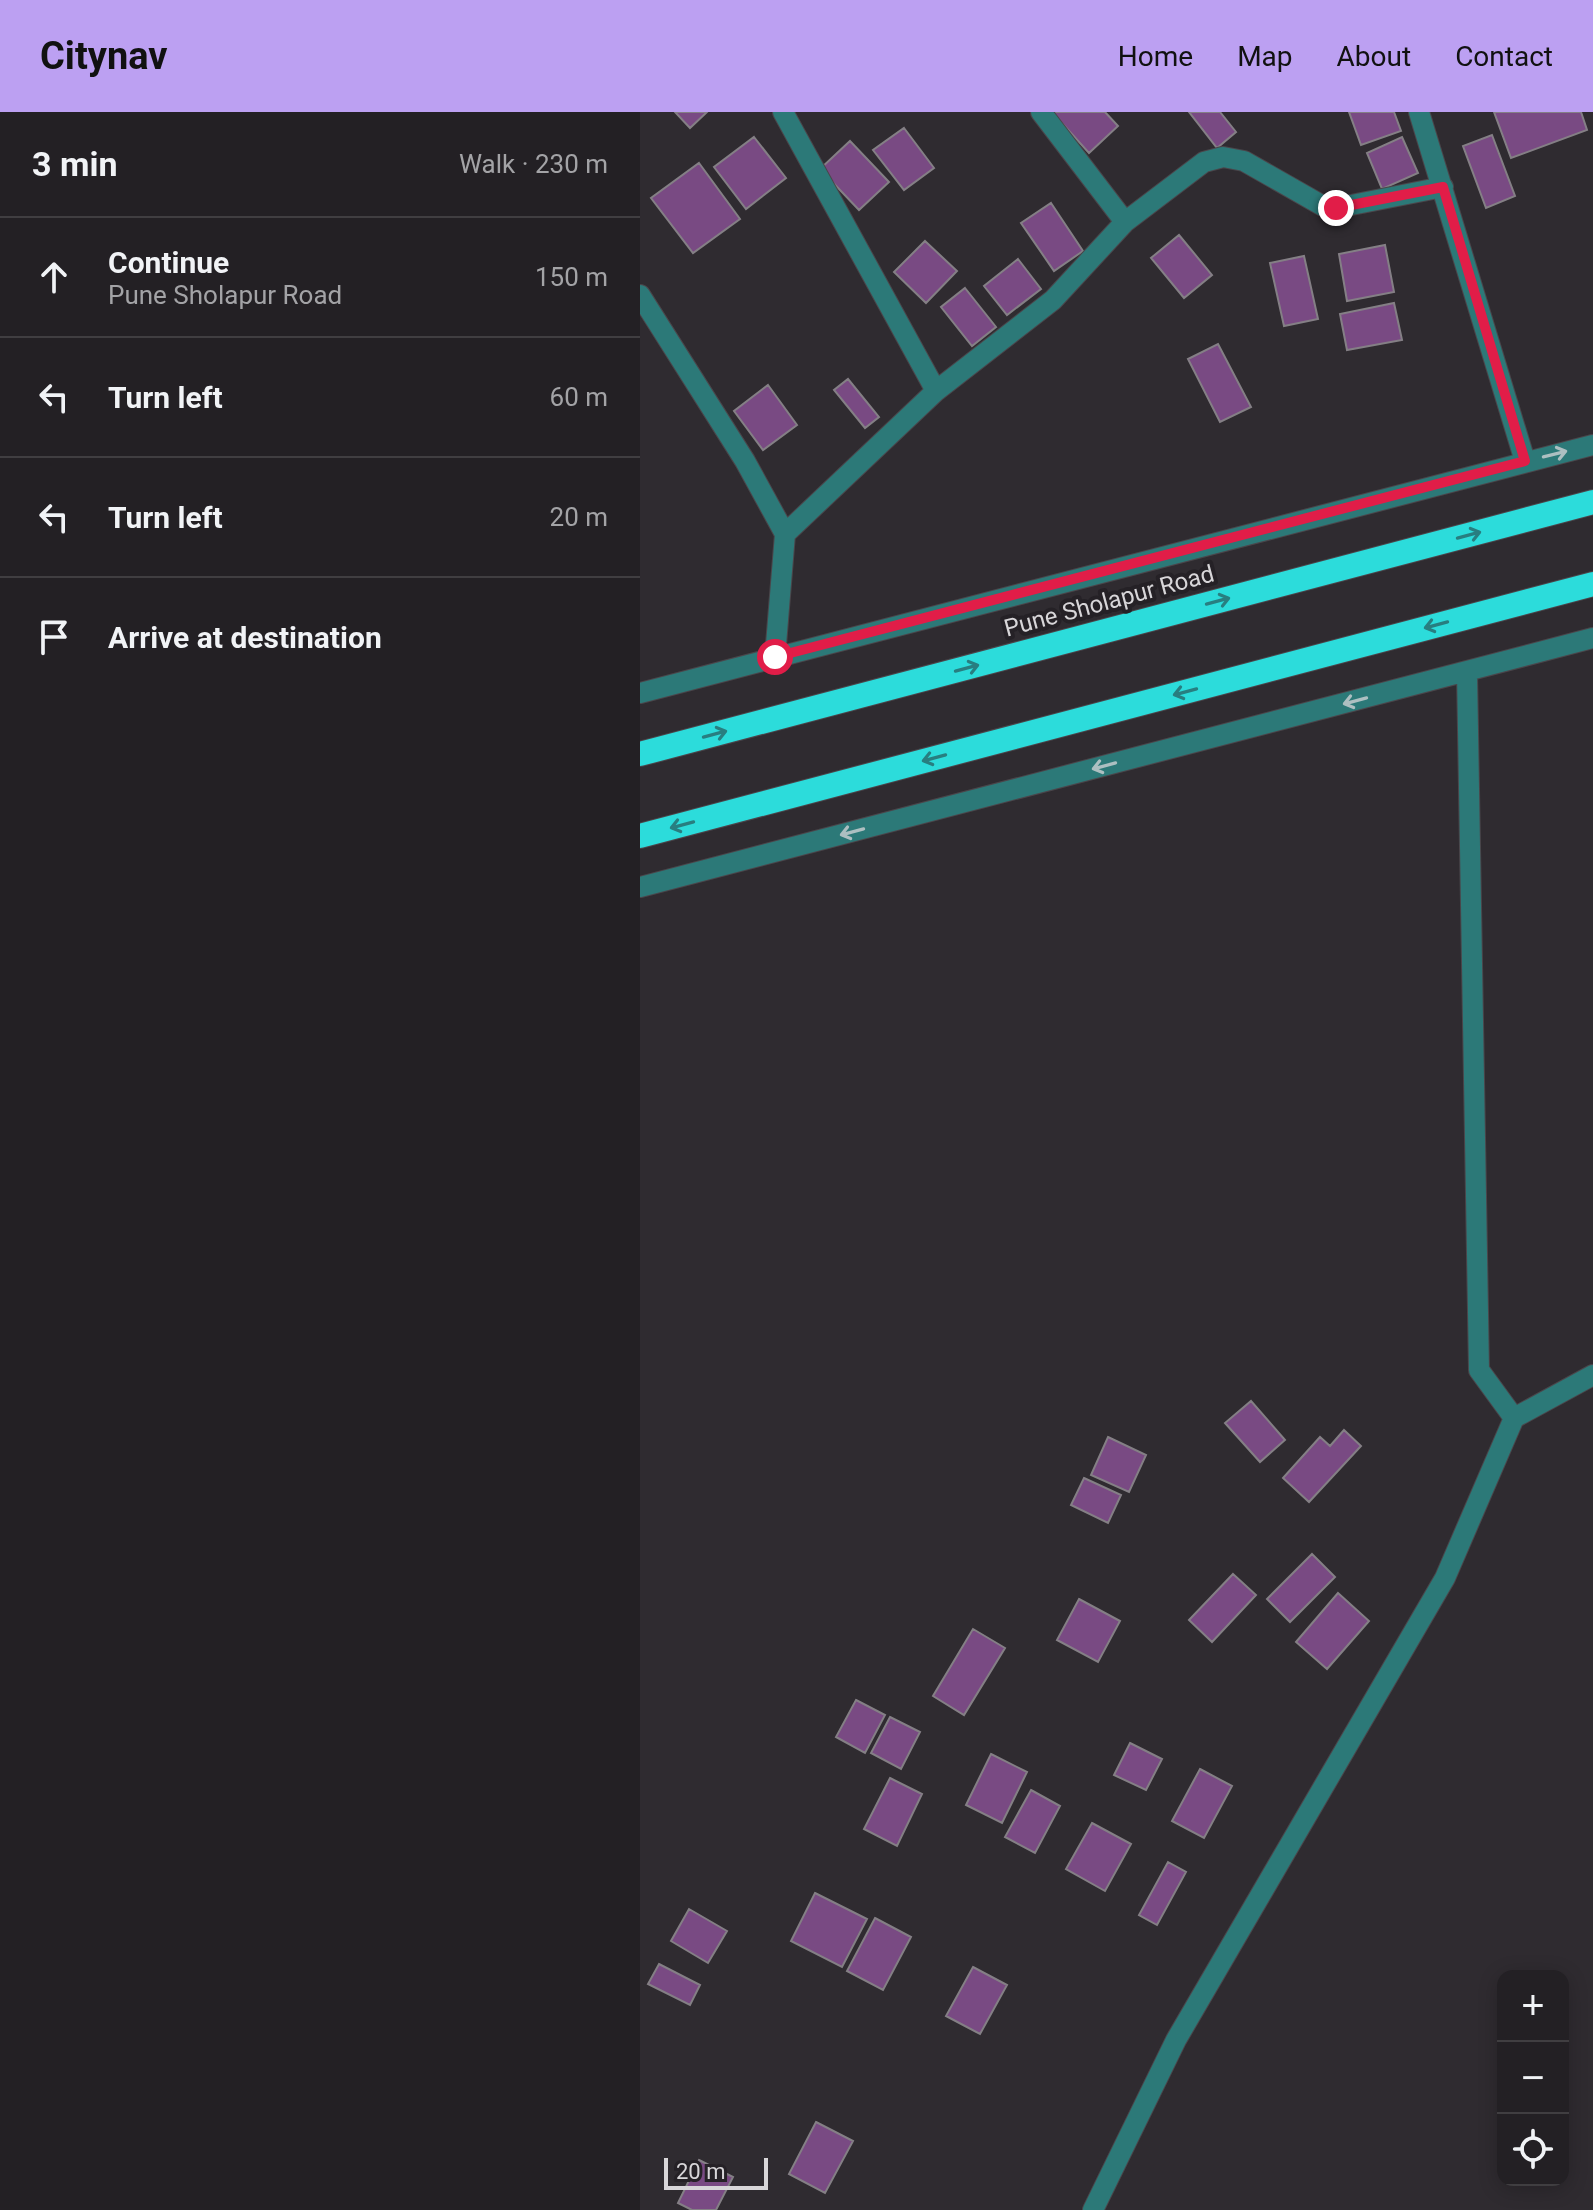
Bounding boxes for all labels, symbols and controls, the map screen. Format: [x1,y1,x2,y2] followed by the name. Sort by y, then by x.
[40,34,168,78] text: Citynav
[1118,40,1193,73] text: Home
[1237,40,1293,73] text: Map
[1337,40,1411,73] text: About
[1455,40,1553,73] text: Contact
[32,144,117,184] text: 3 min
[459,149,608,179] text: Walk · 230 m
[1318,190,1354,226] route end
[108,245,229,280] text: Continue
[32,255,76,299] icon: ahead
[535,262,608,292] text: 150 m
[108,280,342,310] text: Pune Sholapur Road
[32,375,76,419] icon: left
[108,380,223,415] text: Turn left
[550,382,608,412] text: 60 m
[1542,446,1568,461] one-way arrow
[32,495,76,539] icon: left
[108,500,223,535] text: Turn left
[550,502,608,532] text: 20 m
[1456,526,1482,541] one-way arrow
[1001,559,1217,643] street label: Pune Sholapur Road
[1205,593,1231,608] one-way arrow
[32,615,76,659] icon: arrive
[1424,619,1450,634] one-way arrow
[108,620,382,655] text: Arrive at destination
[757,639,793,675] route start
[953,659,979,674] one-way arrow
[1173,685,1198,700] one-way arrow
[1343,694,1369,709] one-way arrow
[702,726,728,741] one-way arrow
[921,752,947,767] one-way arrow
[1091,760,1117,775] one-way arrow
[670,818,696,833] one-way arrow
[839,825,865,840] one-way arrow
[1497,1970,1569,2186] map controls
[1497,1970,1569,2042] button: +
[1497,2042,1569,2114] button: −
[1497,2114,1569,2186] button: locate
[664,2154,768,2190] scale bar
[676,2159,725,2184] text: 20 m

